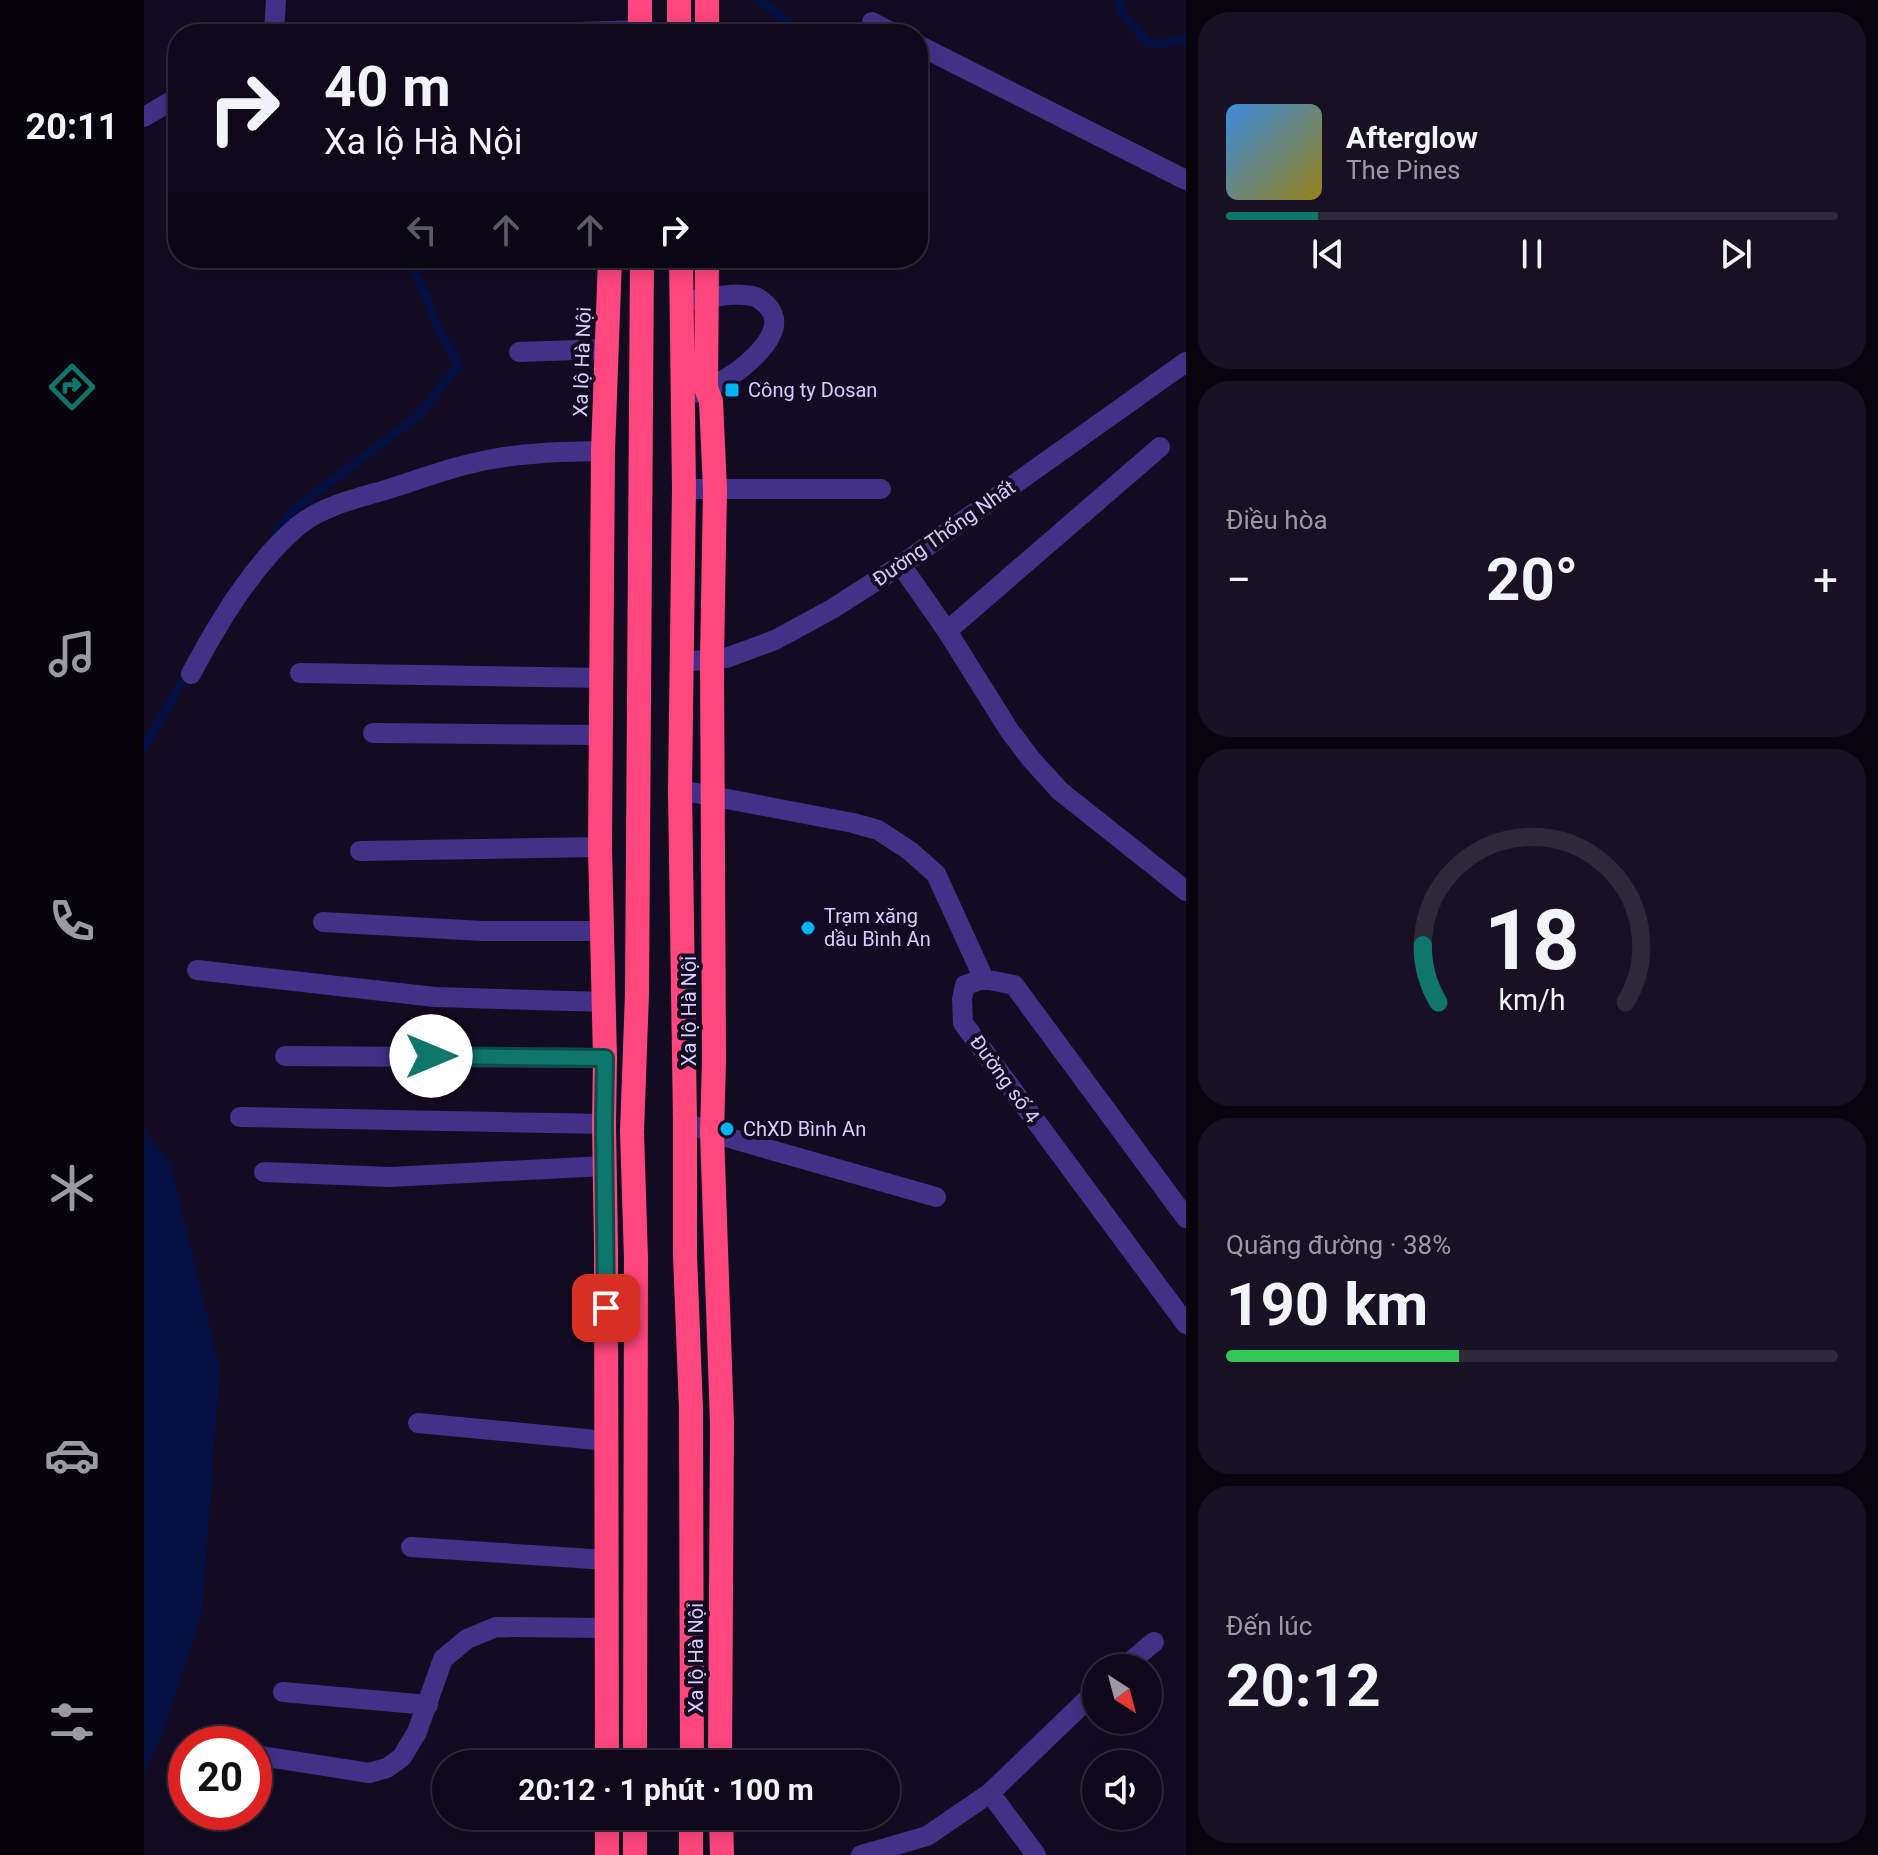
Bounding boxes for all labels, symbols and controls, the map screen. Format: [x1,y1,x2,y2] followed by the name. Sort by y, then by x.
[324,54,451,120] text: 40 m
[192,56,296,160] icon: right
[26,106,118,148] text: 20:11
[1346,120,1478,155] text: Afterglow
[324,121,522,163] text: Xa lộ Hà Nội
[1346,155,1460,185] text: The Pines
[400,208,444,252] icon: left
[484,208,528,252] icon: ahead
[568,208,612,252] icon: ahead
[652,208,696,252] icon: right
[1306,232,1350,276] icon: previous
[1510,232,1554,276] icon: pause
[1714,232,1758,276] icon: next
[568,306,596,418] street label: Xa lộ Hà Nội
[44,359,100,415] icon: directions
[748,378,877,402] place label: Công ty Dosan
[723,381,741,399] marker: Công ty Dosan
[868,475,1020,591] street label: Đường Thống Nhất
[1226,505,1328,535] text: Điều hòa
[1486,544,1578,615] text: 20°
[1226,554,1251,606] text: −
[1813,554,1838,606] text: +
[44,626,100,682] icon: music
[1484,892,1580,989] text: 18
[44,893,100,949] icon: phone
[824,904,931,951] place label: Trạm xăng dầu Bình An
[799,919,817,937] marker: Trạm xăng dầu Bình An
[677,956,701,1066] street label: Xa lộ Hà Nội
[1498,984,1566,1018] text: km/h
[389,1014,473,1098] position arrow
[965,1031,1045,1127] street label: Đường số 4
[743,1117,866,1141] place label: ChXD Bình An
[718,1120,736,1138] marker: ChXD Bình An
[44,1160,100,1216] icon: climate
[1226,1230,1451,1260] text: Quãng đường · 38%
[1226,1269,1428,1340] text: 190 km
[572,1274,640,1342] pin
[584,1286,628,1330] icon: arrive
[44,1427,100,1483] icon: car
[684,1603,708,1713] street label: Xa lộ Hà Nội
[1226,1611,1312,1641] text: Đến lúc
[1226,1650,1381,1721] text: 20:12
[1082,1654,1162,1734] north arrow
[1082,1654,1162,1830] map controls
[44,1694,100,1750] icon: filters
[168,1726,272,1830] speed limit sign: 20
[1082,1750,1162,1830] button: sound
[518,1772,814,1807] text: 20:12 · 1 phút · 100 m

